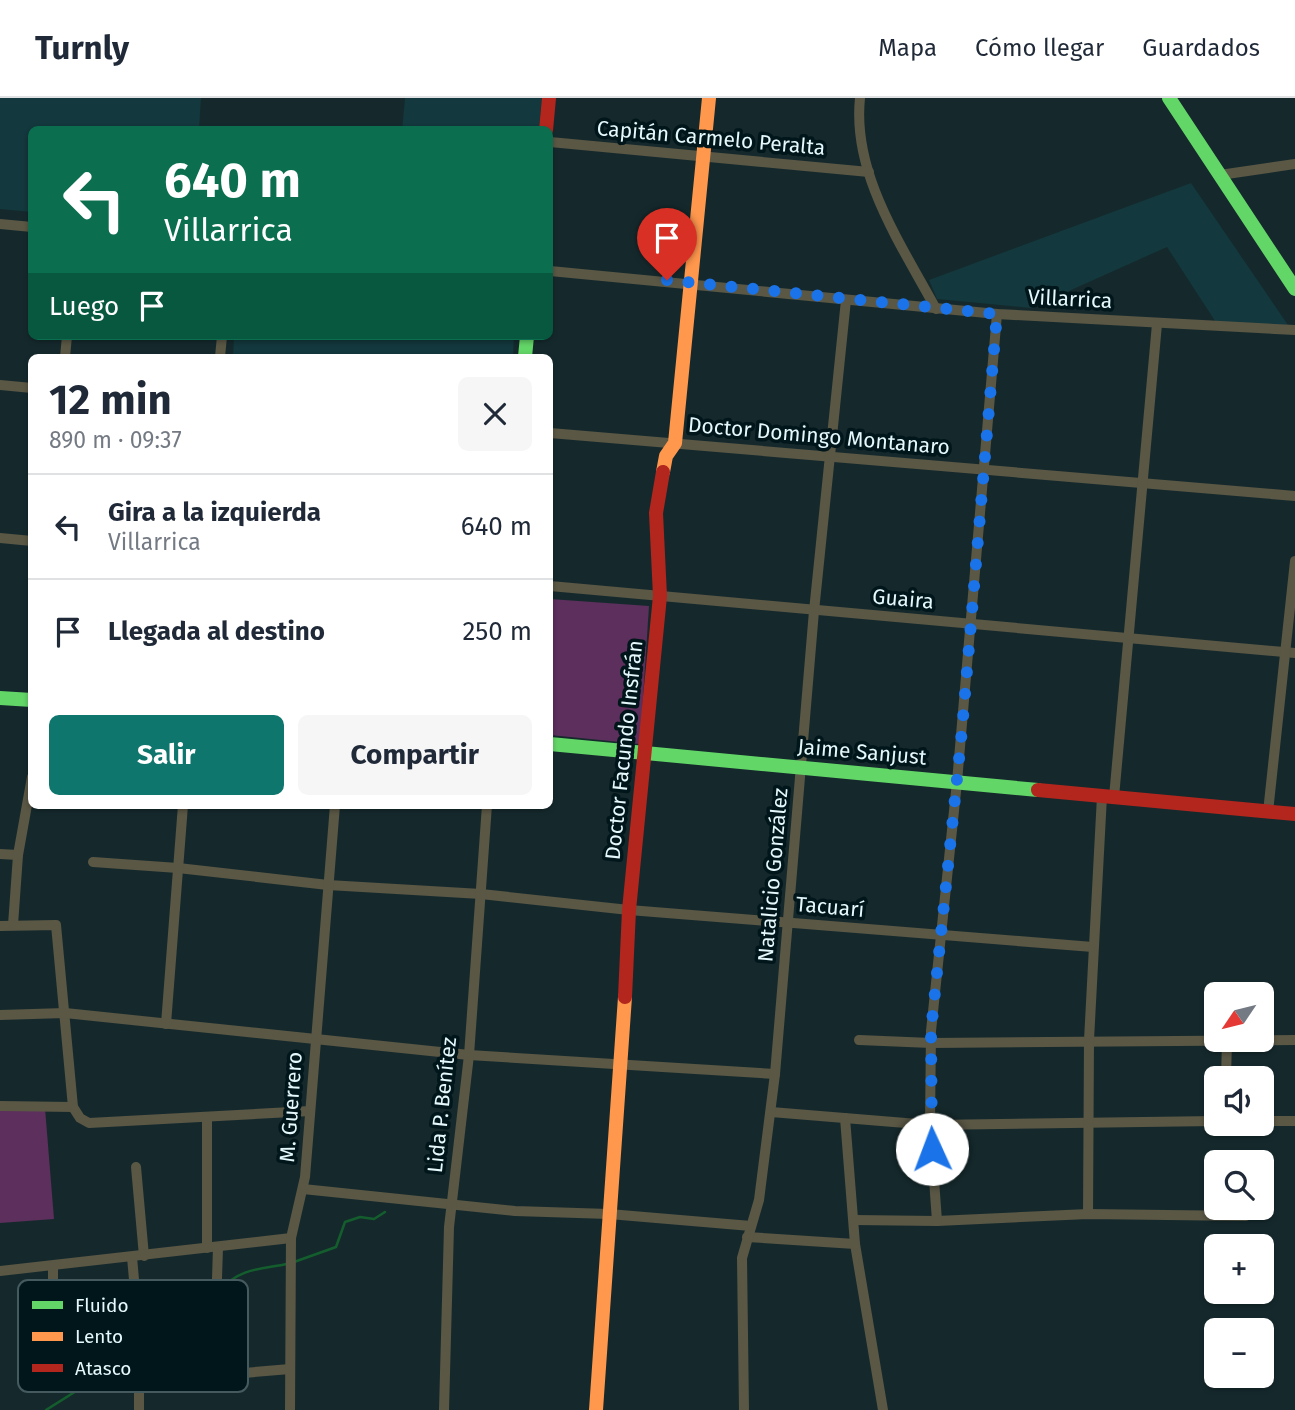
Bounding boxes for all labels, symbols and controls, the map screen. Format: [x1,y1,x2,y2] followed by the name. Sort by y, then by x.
[35,28,129,68] text: Turnly
[878,34,937,62] text: Mapa
[975,34,1104,62] text: Cómo llegar
[1142,34,1260,62] text: Guardados
[596,115,826,161] street label: Capitán Carmelo Peralta
[164,151,301,210] text: 640 m
[49,154,140,245] icon: left
[637,208,697,280] pin
[164,211,293,249] text: Villarrica
[648,219,686,257] icon: arrive
[1027,284,1113,314] street label: Villarrica
[133,287,171,325] icon: arrive
[49,291,119,322] text: Luego
[49,375,172,425] text: 12 min
[458,377,532,451] button: close
[687,412,951,460] street label: Doctor Domingo Montanaro
[49,426,182,454] text: 890 m · 09:37
[108,497,321,528] text: Gira a la izquierda
[49,508,87,546] icon: left
[461,511,532,542] text: 640 m
[108,528,201,556] text: Villarrica
[871,583,935,615] street label: Guaira
[49,613,87,651] icon: arrive
[108,616,325,647] text: Llegada al destino
[462,616,532,647] text: 250 m
[600,639,648,861] street label: Doctor Facundo Insfrán
[49,715,284,795] button: Salir
[298,715,532,795] button: Compartir
[796,733,928,771] street label: Jaime Sanjust
[752,787,794,963] street label: Natalicio González
[795,891,865,923] street label: Tacuarí
[1204,982,1274,1052] north arrow
[1204,982,1274,1388] map controls
[422,1036,462,1174] street label: Lida P. Benítez
[274,1051,308,1163] street label: M. Guerrero
[1204,1066,1274,1136] button: sound
[895,1112,969,1186] position arrow
[1204,1150,1274,1220] button: search
[1204,1234,1274,1304] button: +
[18,1280,248,1392] legend
[75,1294,129,1317] text: Fluido
[1204,1318,1274,1388] button: −
[75,1325,123,1348] text: Lento
[75,1357,131,1380] text: Atasco

